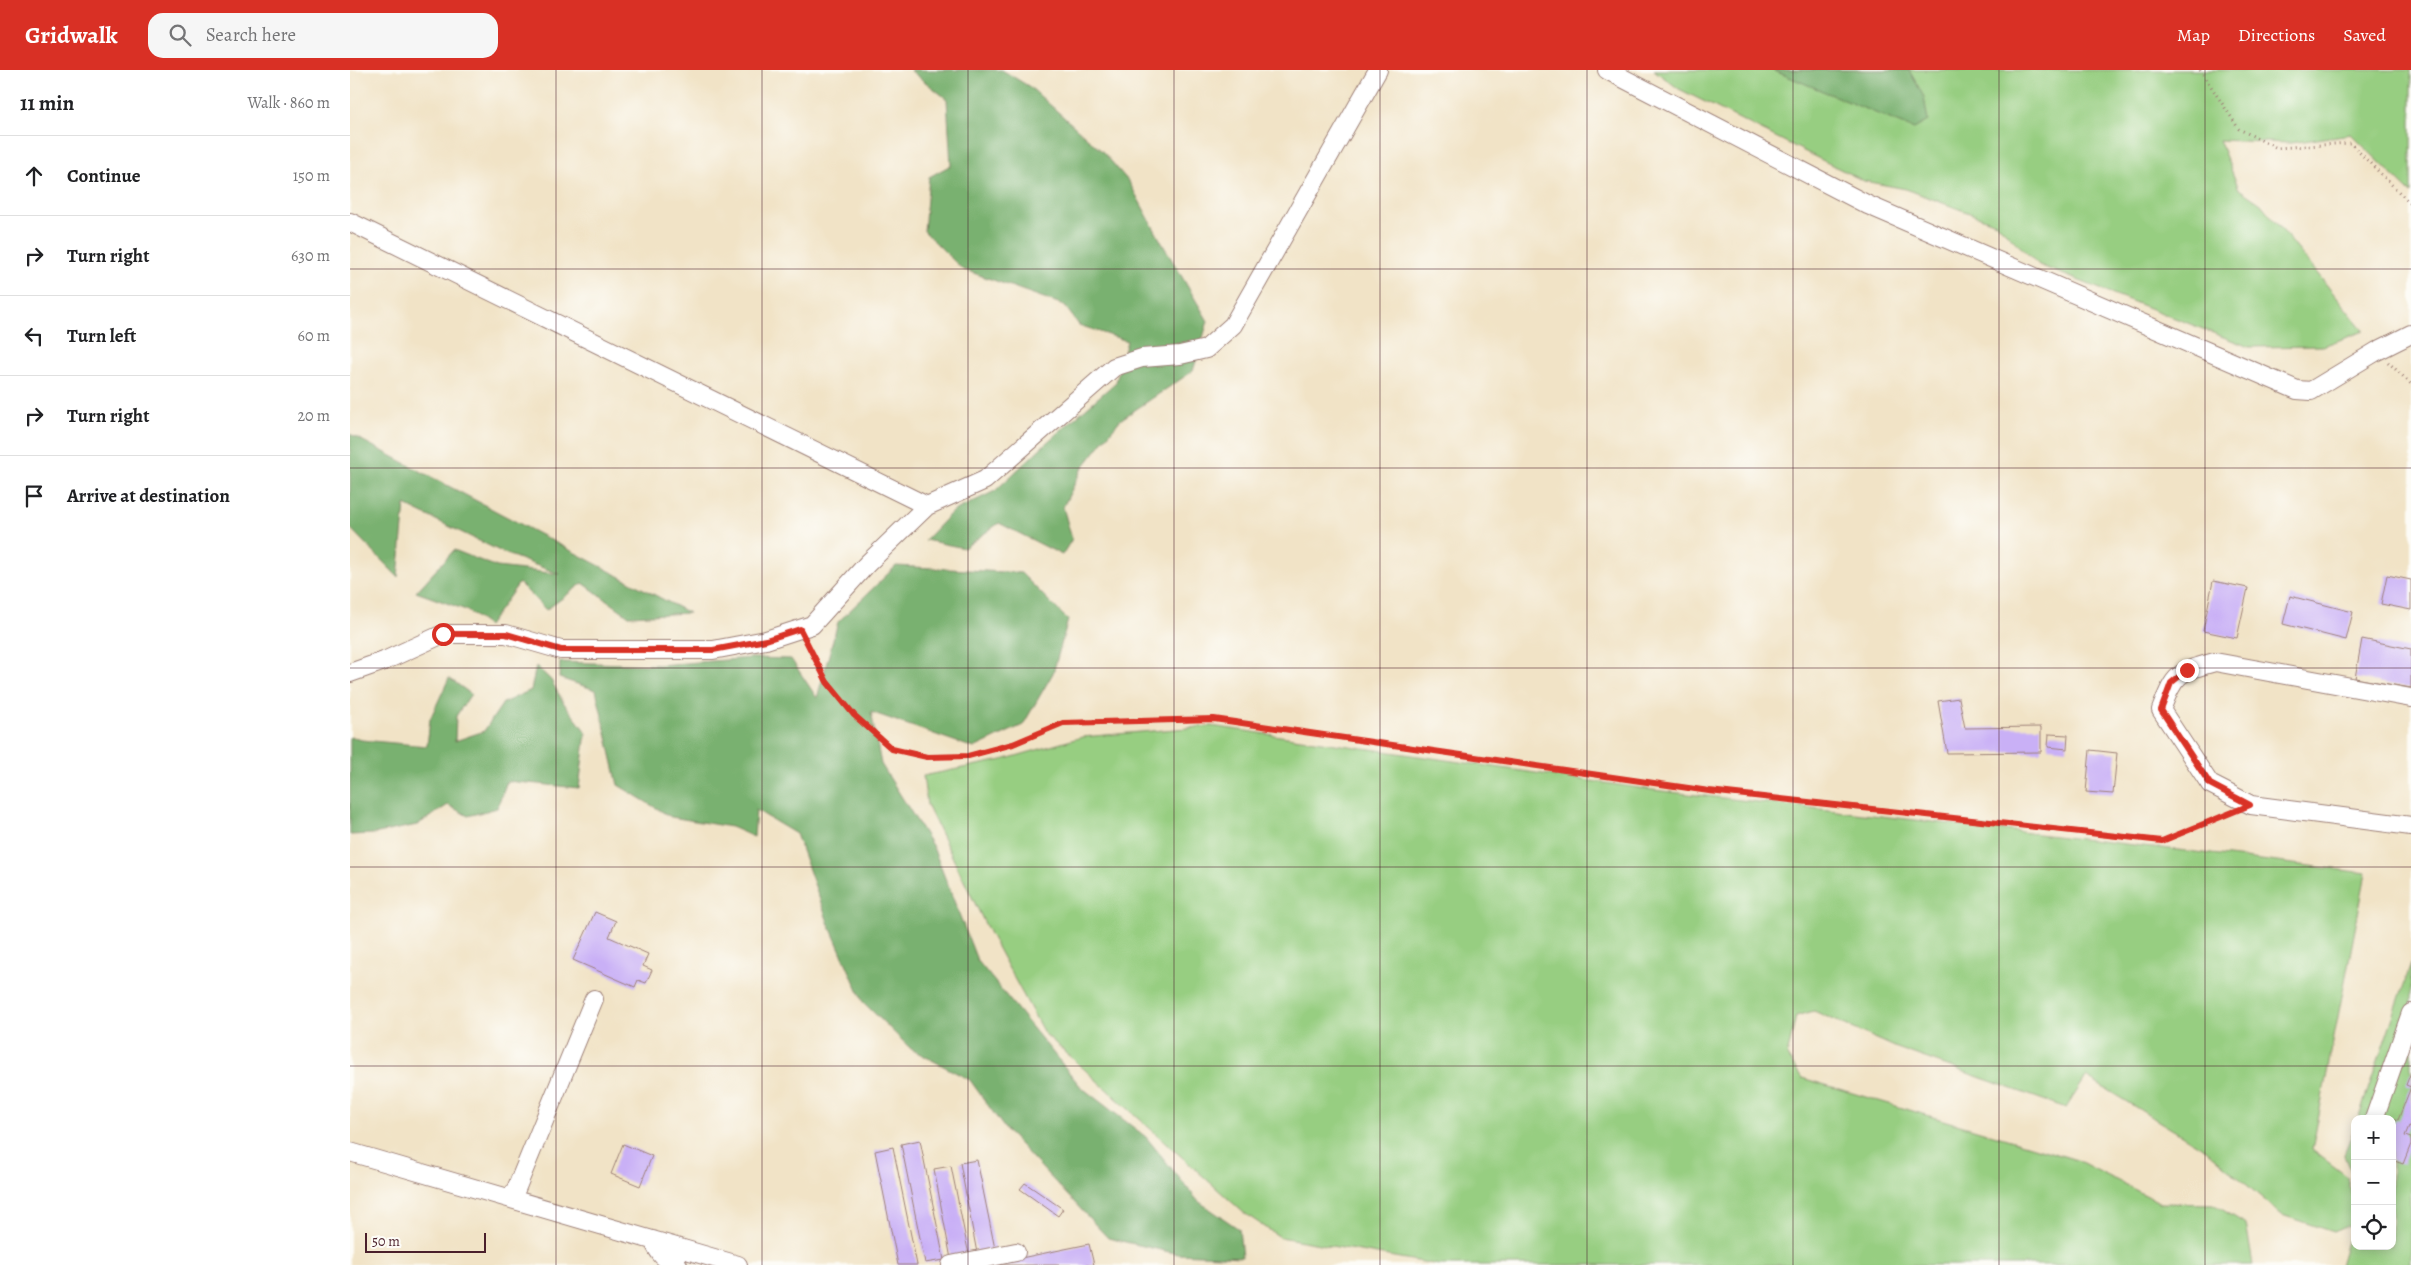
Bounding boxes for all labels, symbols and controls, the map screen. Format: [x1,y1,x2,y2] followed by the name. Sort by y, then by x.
[148,13,498,58] search box
[25,19,118,51] text: Gridwalk
[166,21,194,49] icon: search
[206,22,296,48] text: Search here
[2177,23,2210,47] text: Map
[2238,23,2315,47] text: Directions
[2343,23,2386,47] text: Saved
[20,89,74,117] text: 11 min
[247,92,330,114] text: Walk · 860 m
[20,162,48,190] icon: ahead
[67,163,141,189] text: Continue
[293,165,330,187] text: 150 m
[20,242,48,270] icon: right
[67,243,149,269] text: Turn right
[291,245,330,267] text: 630 m
[20,322,48,350] icon: left
[67,323,136,349] text: Turn left
[298,325,330,347] text: 60 m
[20,402,48,430] icon: right
[67,403,149,429] text: Turn right
[297,405,330,427] text: 20 m
[20,482,48,510] icon: arrive
[67,483,230,509] text: Arrive at destination
[432,623,455,646] route start
[2176,659,2199,682] route end
[2351,1115,2396,1250] map controls
[2351,1115,2396,1160] button: +
[2351,1160,2396,1205] button: −
[2351,1205,2396,1250] button: locate
[365,1230,486,1253] scale bar
[372,1232,400,1251] text: 50 m

